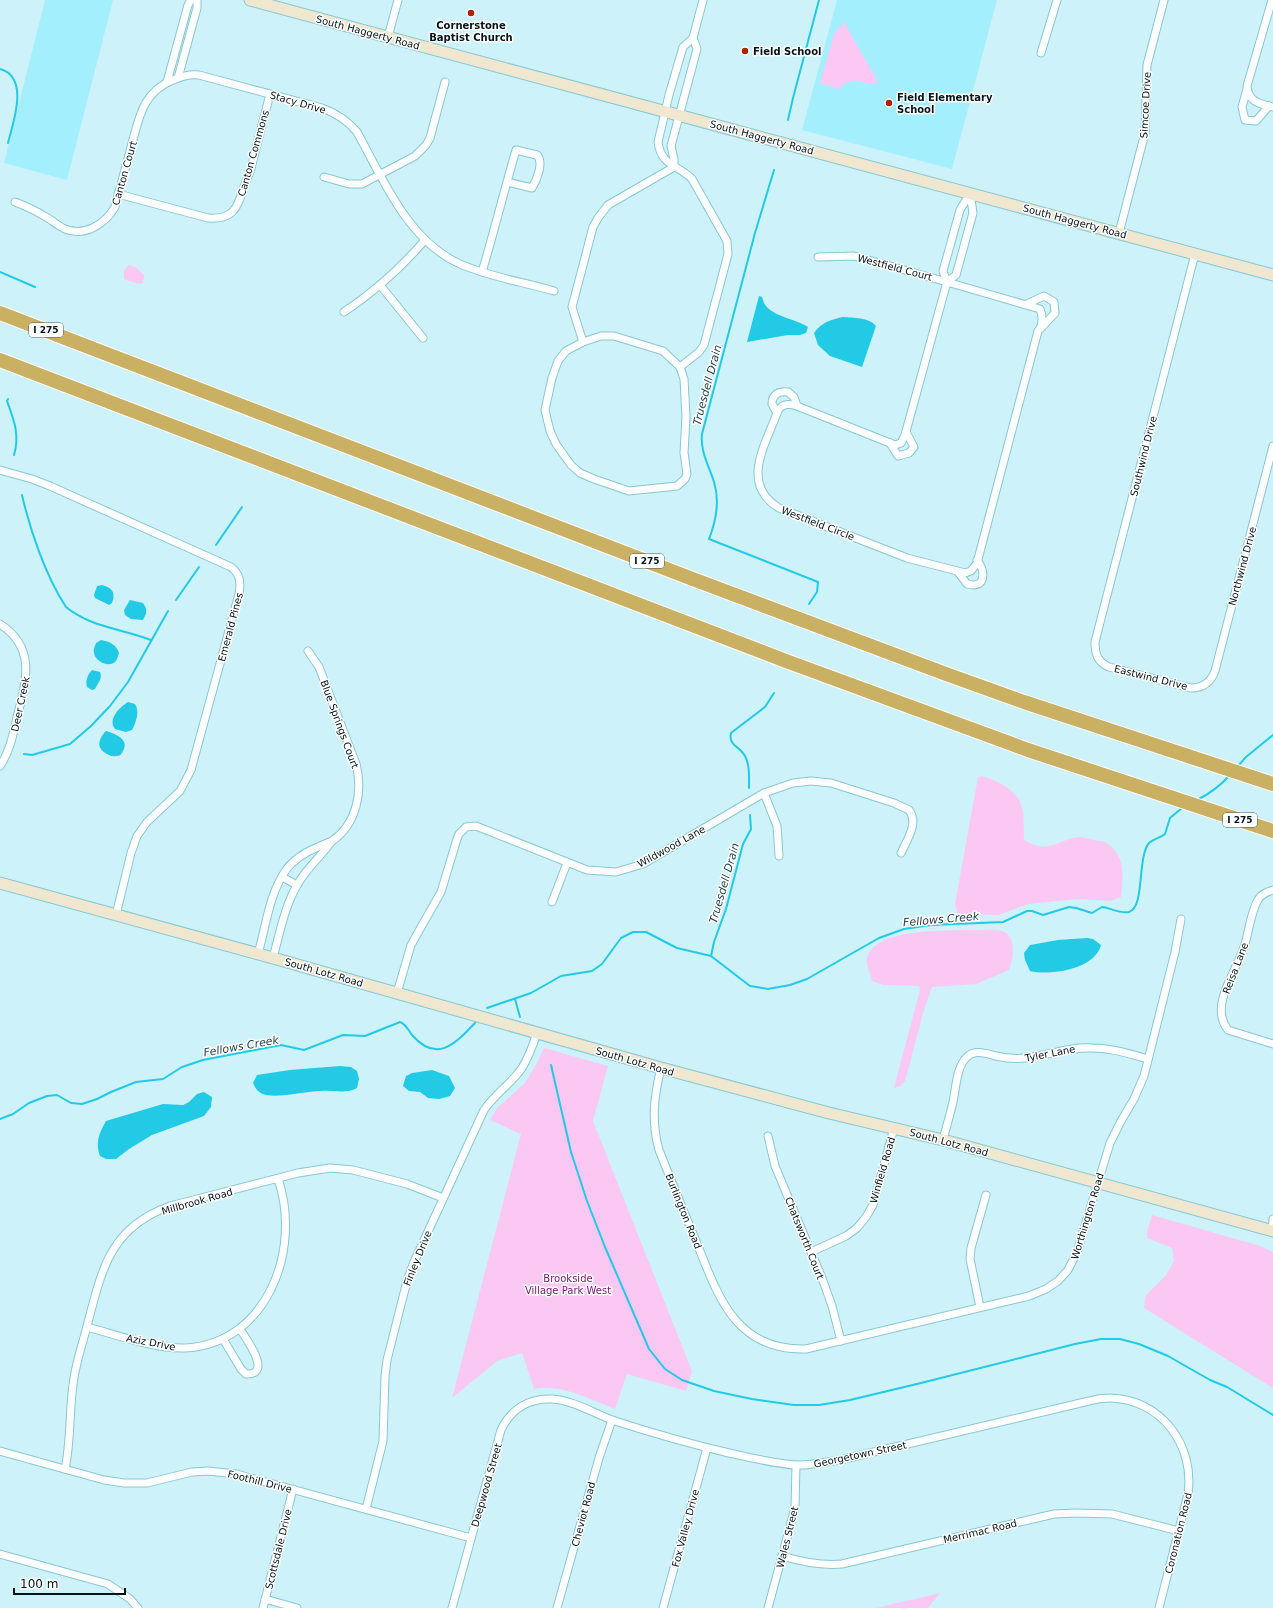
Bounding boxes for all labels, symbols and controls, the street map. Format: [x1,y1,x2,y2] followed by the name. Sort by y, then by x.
[466,8,476,18] marker: Cornerstone Baptist Church
[315,13,421,52] street label: South Haggerty Road
[429,20,513,43] place label: Cornerstone Baptist Church
[740,46,750,56] marker: Field School
[753,46,822,57] place label: Field School
[1138,72,1153,139] street label: Simcoe Drive
[269,89,327,116] street label: Stacy Drive
[897,92,993,115] place label: Field Elementary School
[884,98,894,108] marker: Field Elementary School
[236,109,271,198] street label: Canton Commons
[709,118,815,157] street label: South Haggerty Road
[110,140,139,207] street label: Canton Court
[1022,202,1128,241] street label: South Haggerty Road
[856,252,933,283] street label: Westfield Court
[29,323,63,337] road number: I 275
[690,343,725,427] water label: Truesdell Drain
[1128,415,1159,497] street label: Southwind Drive
[780,504,856,542] street label: Westfield Circle
[1227,525,1258,607] street label: Northwind Drive
[630,554,664,568] road number: I 275
[216,591,245,663] street label: Emerald Pines
[1113,663,1189,692] street label: Eastwind Drive
[9,675,32,733] street label: Deer Creek
[318,678,361,770] street label: Blue Springs Court
[1223,813,1257,827] road number: I 275
[635,823,707,870] street label: Wildwood Lane
[707,841,742,925] water label: Truesdell Drain
[902,910,980,929] water label: Fellows Creek
[1221,941,1250,995] street label: Reisa Lane
[283,956,364,989] street label: South Lotz Road
[202,1033,280,1060] water label: Fellows Creek
[1023,1043,1076,1064] street label: Tyler Lane
[594,1045,675,1078] street label: South Lotz Road
[908,1127,990,1158] street label: South Lotz Road
[868,1136,897,1205] street label: Winfield Road
[663,1172,704,1250] street label: Burlington Road
[1069,1172,1106,1261] street label: Worthington Road
[160,1186,234,1217] street label: Millbrook Road
[783,1195,826,1281] street label: Chatsworth Court
[401,1229,434,1288] street label: Finley Drive
[525,1273,611,1296] park label: Brookside Village Park West
[125,1332,176,1353] street label: Aziz Drive
[813,1439,908,1470] street label: Georgetown Street
[469,1442,504,1528] street label: Deepwood Street
[226,1468,293,1495] street label: Foothill Drive
[570,1481,597,1548] street label: Cheviot Road
[670,1488,701,1568] street label: Fox Valley Drive
[1163,1492,1194,1575] street label: Coronation Road
[775,1505,800,1569] street label: Wales Street
[263,1508,294,1590] street label: Scottsdale Drive
[942,1518,1018,1545] street label: Merrimac Road
[14,1570,125,1596] scale bar
[20,1577,58,1591] text: 100 m

